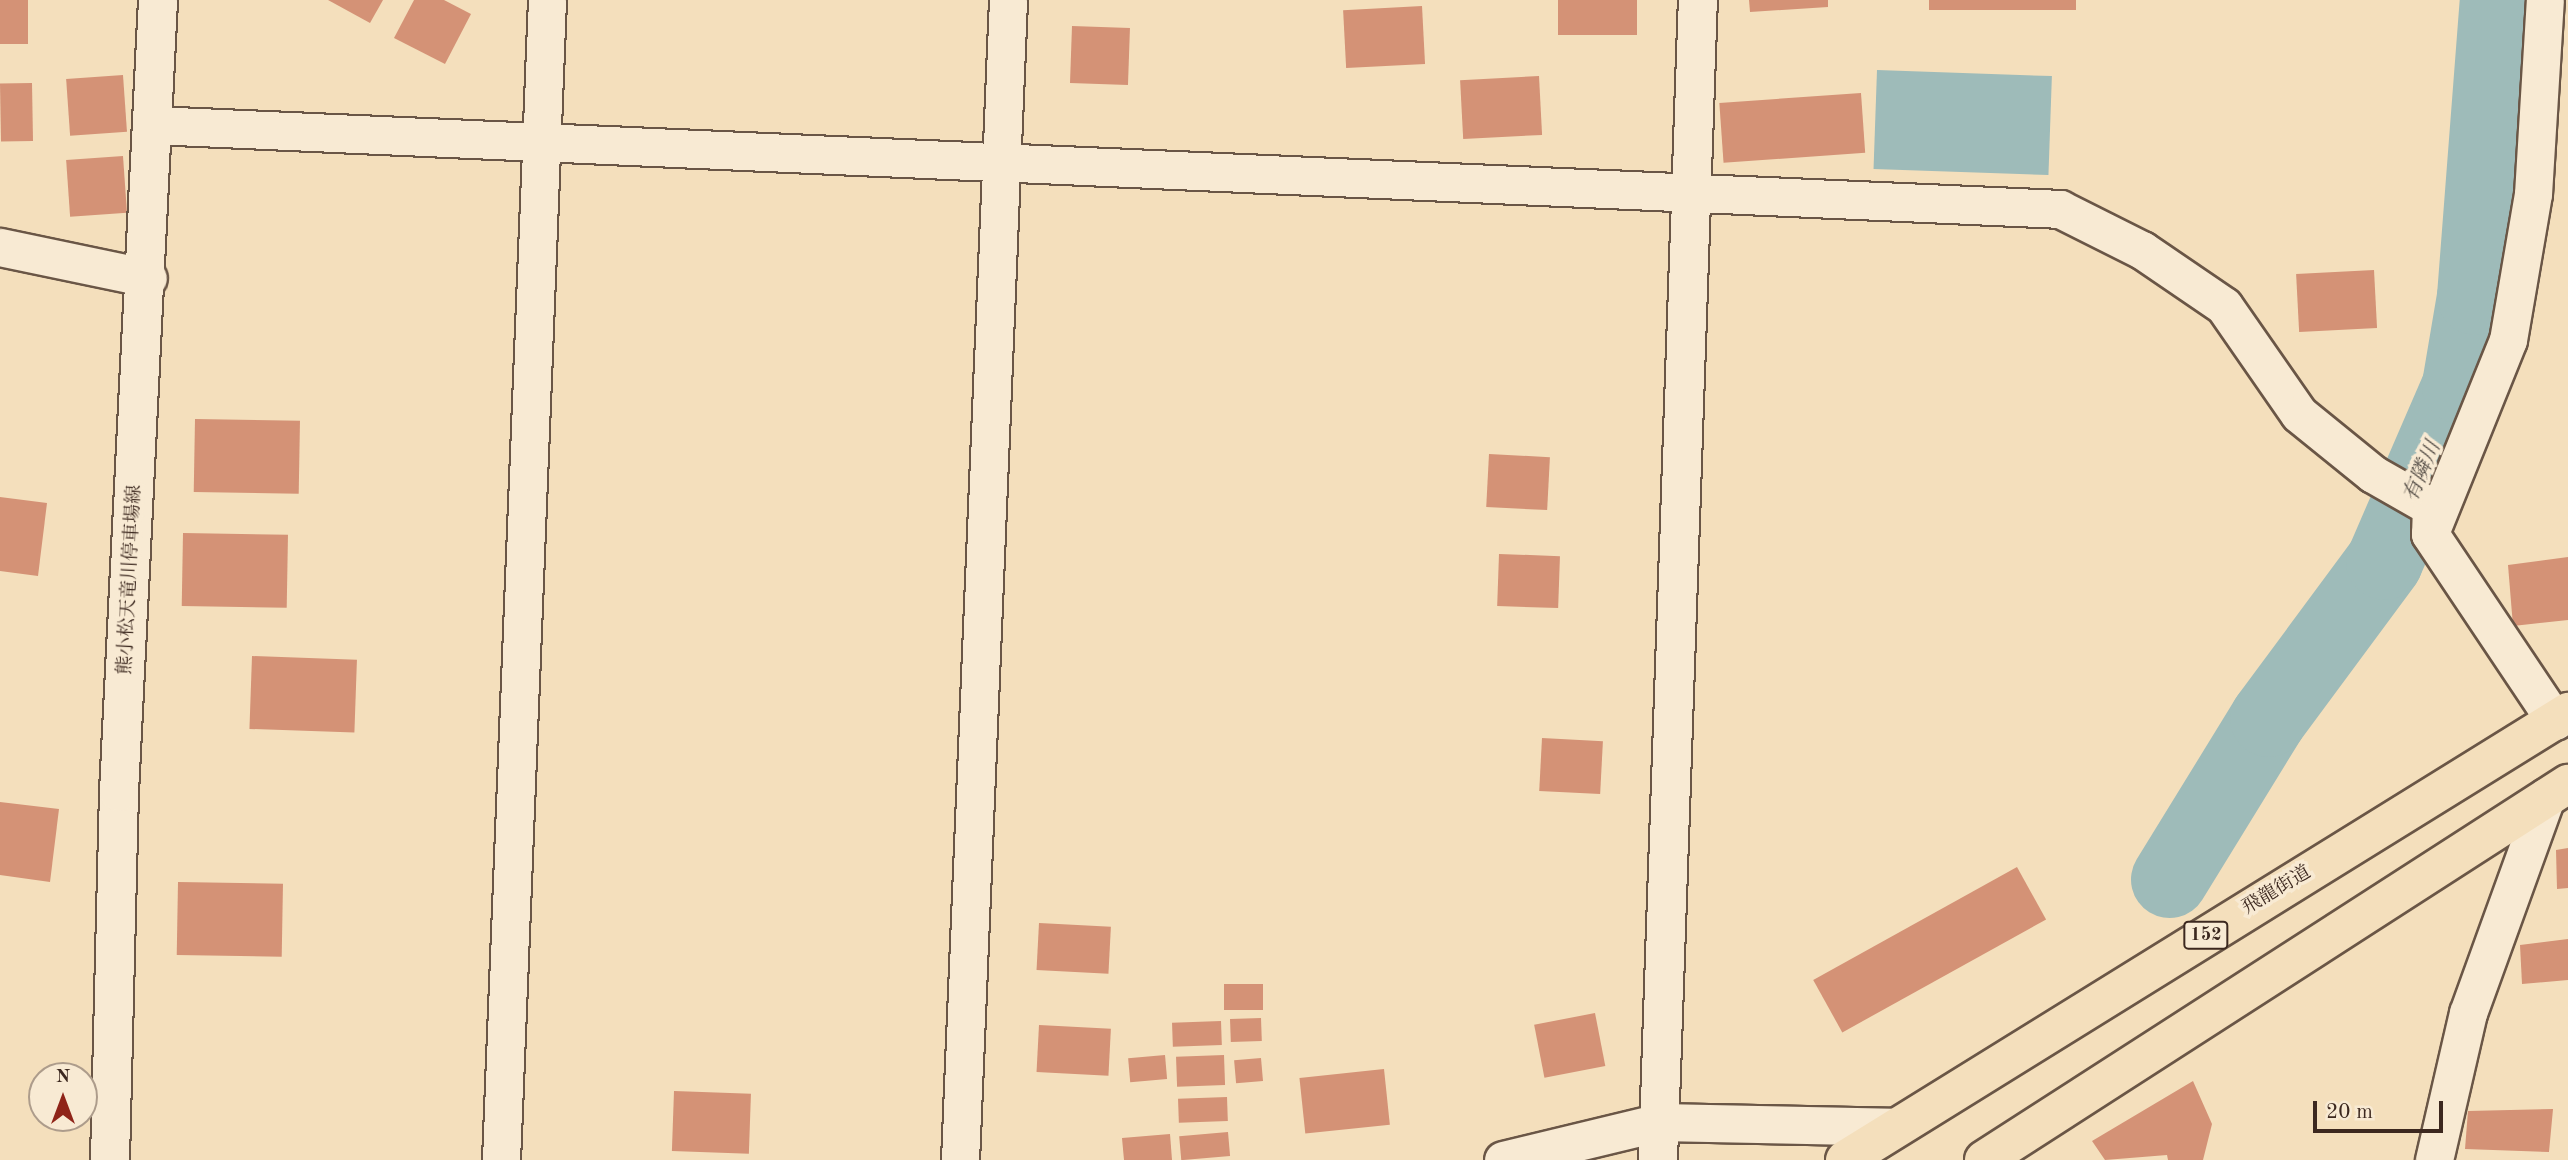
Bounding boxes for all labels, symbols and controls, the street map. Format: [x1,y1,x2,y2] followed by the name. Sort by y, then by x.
[2399,438,2447,506] water label: 有隣川
[115,485,147,675] street label: 熊小松天竜川停車場線
[2239,862,2315,920] street label: 飛龍街道
[2183,920,2229,950] road number: 152
[28,1062,98,1132] north arrow
[56,1068,70,1087] text: N
[2316,1086,2446,1130] scale bar
[2326,1102,2373,1123] text: 20 m

